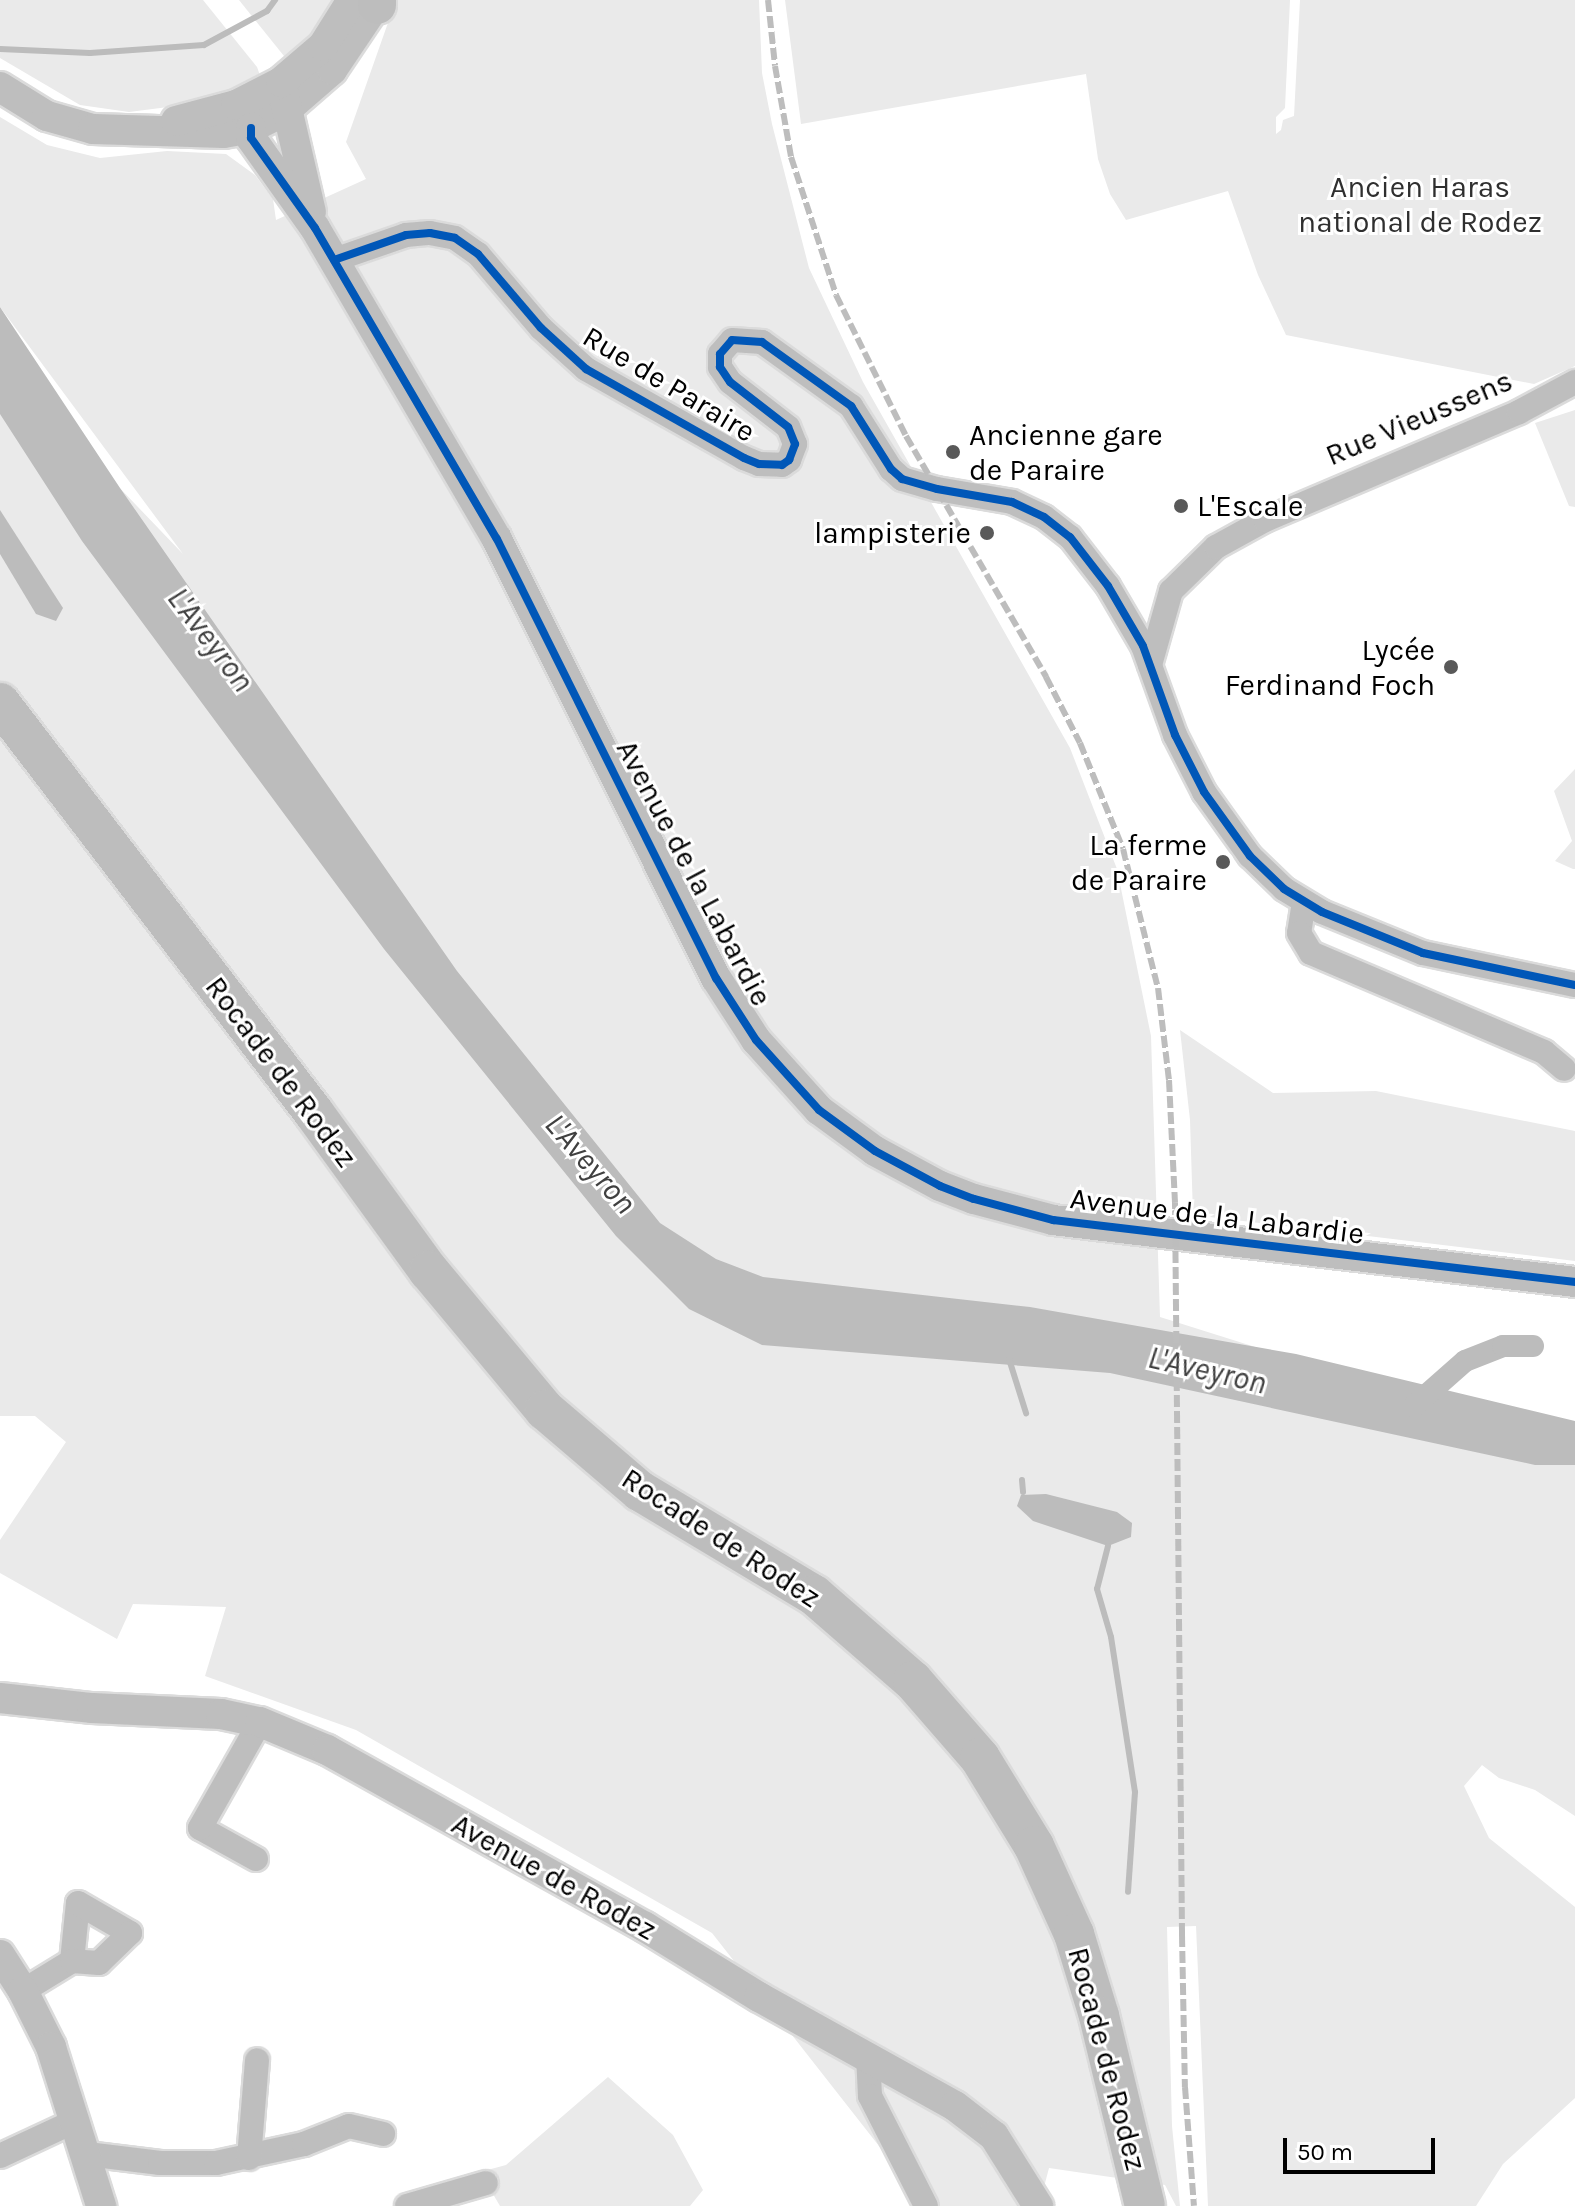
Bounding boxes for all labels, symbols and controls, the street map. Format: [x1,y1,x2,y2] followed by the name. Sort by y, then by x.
[1298,169,1542,240] park label: Ancien Haras national de Rodez
[576,318,762,450] street label: Rue de Paraire
[1320,363,1518,473] street label: Rue Vieussens
[969,417,1163,488] place label: Ancienne gare de Paraire
[944,443,962,461] marker: Ancienne gare de Paraire
[1197,488,1304,524] place label: L'Escale
[1172,497,1190,515] marker: L'Escale
[814,515,971,551] place label: lampisterie
[978,524,996,542] marker: lampisterie
[158,580,262,700] water label: L'Aveyron
[1225,632,1435,702] place label: Lycée Ferdinand Foch
[1442,658,1460,676] marker: Lycée Ferdinand Foch
[609,734,779,1012] street label: Avenue de la Labardie
[1071,827,1207,898] place label: La ferme de Paraire
[1214,853,1232,871] marker: La ferme de Paraire
[198,970,364,1174] street label: Rocade de Rodez
[536,1106,644,1222] water label: L'Aveyron
[1068,1180,1366,1252] street label: Avenue de la Labardie
[1144,1339,1270,1403] water label: L'Aveyron
[615,1460,827,1616] street label: Rocade de Rodez
[445,1806,663,1948] street label: Avenue de Rodez
[1060,1943,1154,2175] street label: Rocade de Rodez
[1287,2122,1439,2172] scale bar
[1297,2138,1353,2166] text: 50 m

